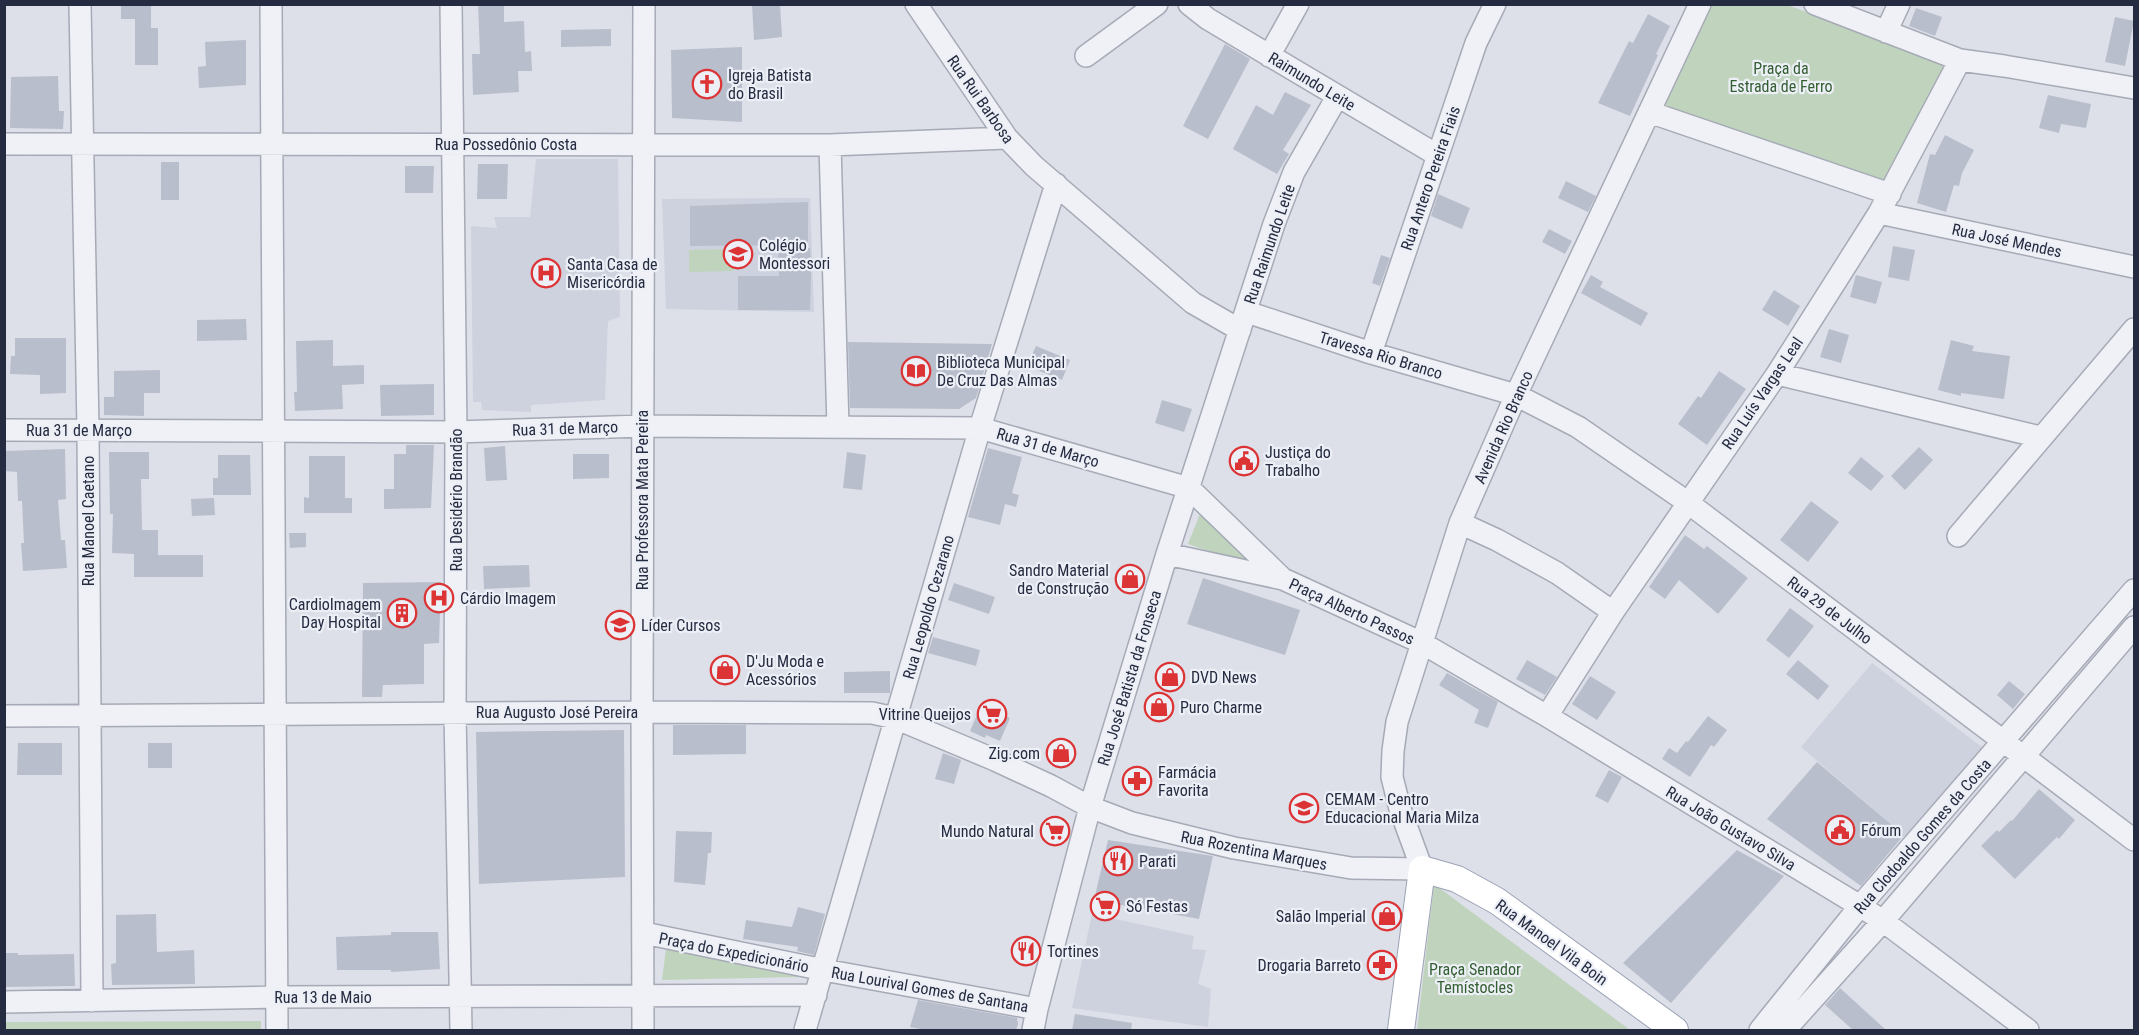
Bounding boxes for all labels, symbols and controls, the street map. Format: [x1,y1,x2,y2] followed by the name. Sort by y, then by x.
[1265,48,1359,115] street label: Raimundo Leite
[943,52,1018,147] street label: Rua Rui Barbosa
[1729,59,1833,96] park label: Praça da Estrada de Ferro
[728,66,812,103] place label: Igreja Batista do Brasil
[691,68,723,100] church icon: Igreja Batista do Brasil
[1397,104,1464,253] street label: Rua Antero Pereira Fiais
[435,135,577,154] street label: Rua Possedônio Costa
[1240,182,1299,307] street label: Rua Raimundo Leite
[1950,220,2064,261] street label: Rua José Mendes
[759,236,830,273] place label: Colégio Montessori
[722,238,754,270] school or university icon: Colégio Montessori
[567,255,658,292] place label: Santa Casa de Misericórdia
[530,257,562,289] hospital icon: Santa Casa de Misericórdia
[1317,328,1445,383] street label: Travessa Rio Branco
[1718,334,1807,453] street label: Rua Luís Vargas Leal
[937,353,1065,390] place label: Biblioteca Municipal De Cruz Das Almas
[900,355,932,387] library icon: Biblioteca Municipal De Cruz Das Almas
[1470,368,1537,487] street label: Avenida Rio Branco
[633,410,652,590] street label: Rua Professora Mata Pereira
[512,417,618,440] street label: Rua 31 de Março
[26,421,132,440] street label: Rua 31 de Março
[994,424,1101,471] street label: Rua 31 de Março
[447,428,466,572] street label: Rua Desidério Brandão
[1265,443,1331,480] place label: Justiça do Trabalho
[1228,445,1260,477] public building icon: Justiça do Trabalho
[79,456,98,586] street label: Rua Manoel Caetano
[899,533,958,681] street label: Rua Leopoldo Cezarano
[1009,561,1109,598] place label: Sandro Material de Construção
[1114,563,1146,595] shop icon: Sandro Material de Construção
[1784,572,1876,648] street label: Rua 29 de Julho
[1286,574,1417,649] street label: Praça Alberto Passos
[423,582,455,614] hospital icon: Cárdio Imagem
[1094,588,1165,768] street label: Rua José Batista da Fonseca
[460,589,556,608] place label: Cárdio Imagem
[289,595,381,632] place label: CardioImagem Day Hospital
[386,597,418,629] building icon: CardioImagem Day Hospital
[604,609,636,641] school or university icon: Líder Cursos
[641,616,721,635] place label: Líder Cursos
[746,652,824,689] place label: D'Ju Moda e Acessórios
[709,654,741,686] shop icon: D'Ju Moda e Acessórios
[1154,661,1186,693] shop icon: DVD News
[1191,668,1257,687] place label: DVD News
[1143,691,1175,723] shop icon: Puro Charme
[976,698,1008,730] supermarket icon: Vitrine Queijos
[1180,698,1262,717] place label: Puro Charme
[476,703,638,722] street label: Rua Augusto José Pereira
[879,705,971,724] place label: Vitrine Queijos
[1045,737,1077,769] shop icon: Zig.com
[988,744,1040,763] place label: Zig.com
[1850,755,1995,918] street label: Rua Clodoaldo Gomes da Costa
[1158,763,1216,800] place label: Farmácia Favorita
[1121,765,1153,797] pharmacy icon: Farmácia Favorita
[1662,782,1799,875] street label: Rua João Gustavo Silva
[1325,790,1479,827] place label: CEMAM - Centro Educacional Maria Milza
[1288,792,1320,824] school or university icon: CEMAM - Centro Educacional Maria Milza
[1824,814,1856,846] public building icon: Fórum
[1039,815,1071,847] supermarket icon: Mundo Natural
[1861,821,1901,840] place label: Fórum
[941,822,1034,841] place label: Mundo Natural
[1179,827,1329,874] street label: Rua Rozentina Marques
[1102,845,1134,877] restaurant icon: Parati
[1139,852,1176,871] place label: Parati
[1089,890,1121,922] supermarket icon: Só Festas
[1492,895,1611,989] street label: Rua Manoel Vila Boin
[1126,897,1188,916] place label: Só Festas
[1371,900,1403,932] shop icon: Salão Imperial
[1276,907,1366,926] place label: Salão Imperial
[657,929,811,976] street label: Praça do Expedicionário
[1010,935,1042,967] restaurant icon: Tortines
[1047,942,1099,961] place label: Tortines
[1366,949,1398,981] pharmacy icon: Drogaria Barreto
[1258,956,1361,975] place label: Drogaria Barreto
[1429,960,1521,997] park label: Praça Senador Temístocles
[830,963,1030,1016] street label: Rua Lourival Gomes de Santana
[274,988,372,1007] street label: Rua 13 de Maio

